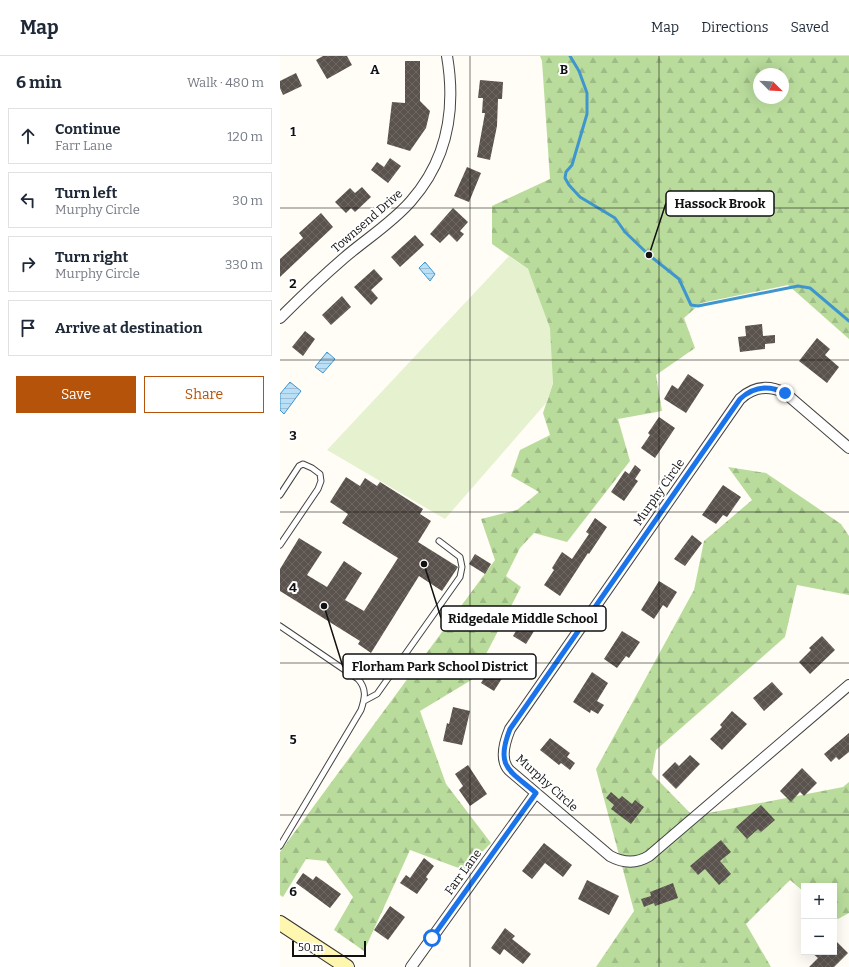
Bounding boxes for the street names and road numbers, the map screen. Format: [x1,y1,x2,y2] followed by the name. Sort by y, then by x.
[329,186,405,256] street label: Townsend Drive
[631,456,687,528] street label: Murphy Circle
[513,752,581,814] street label: Murphy Circle
[442,846,484,898] street label: Farr Lane

